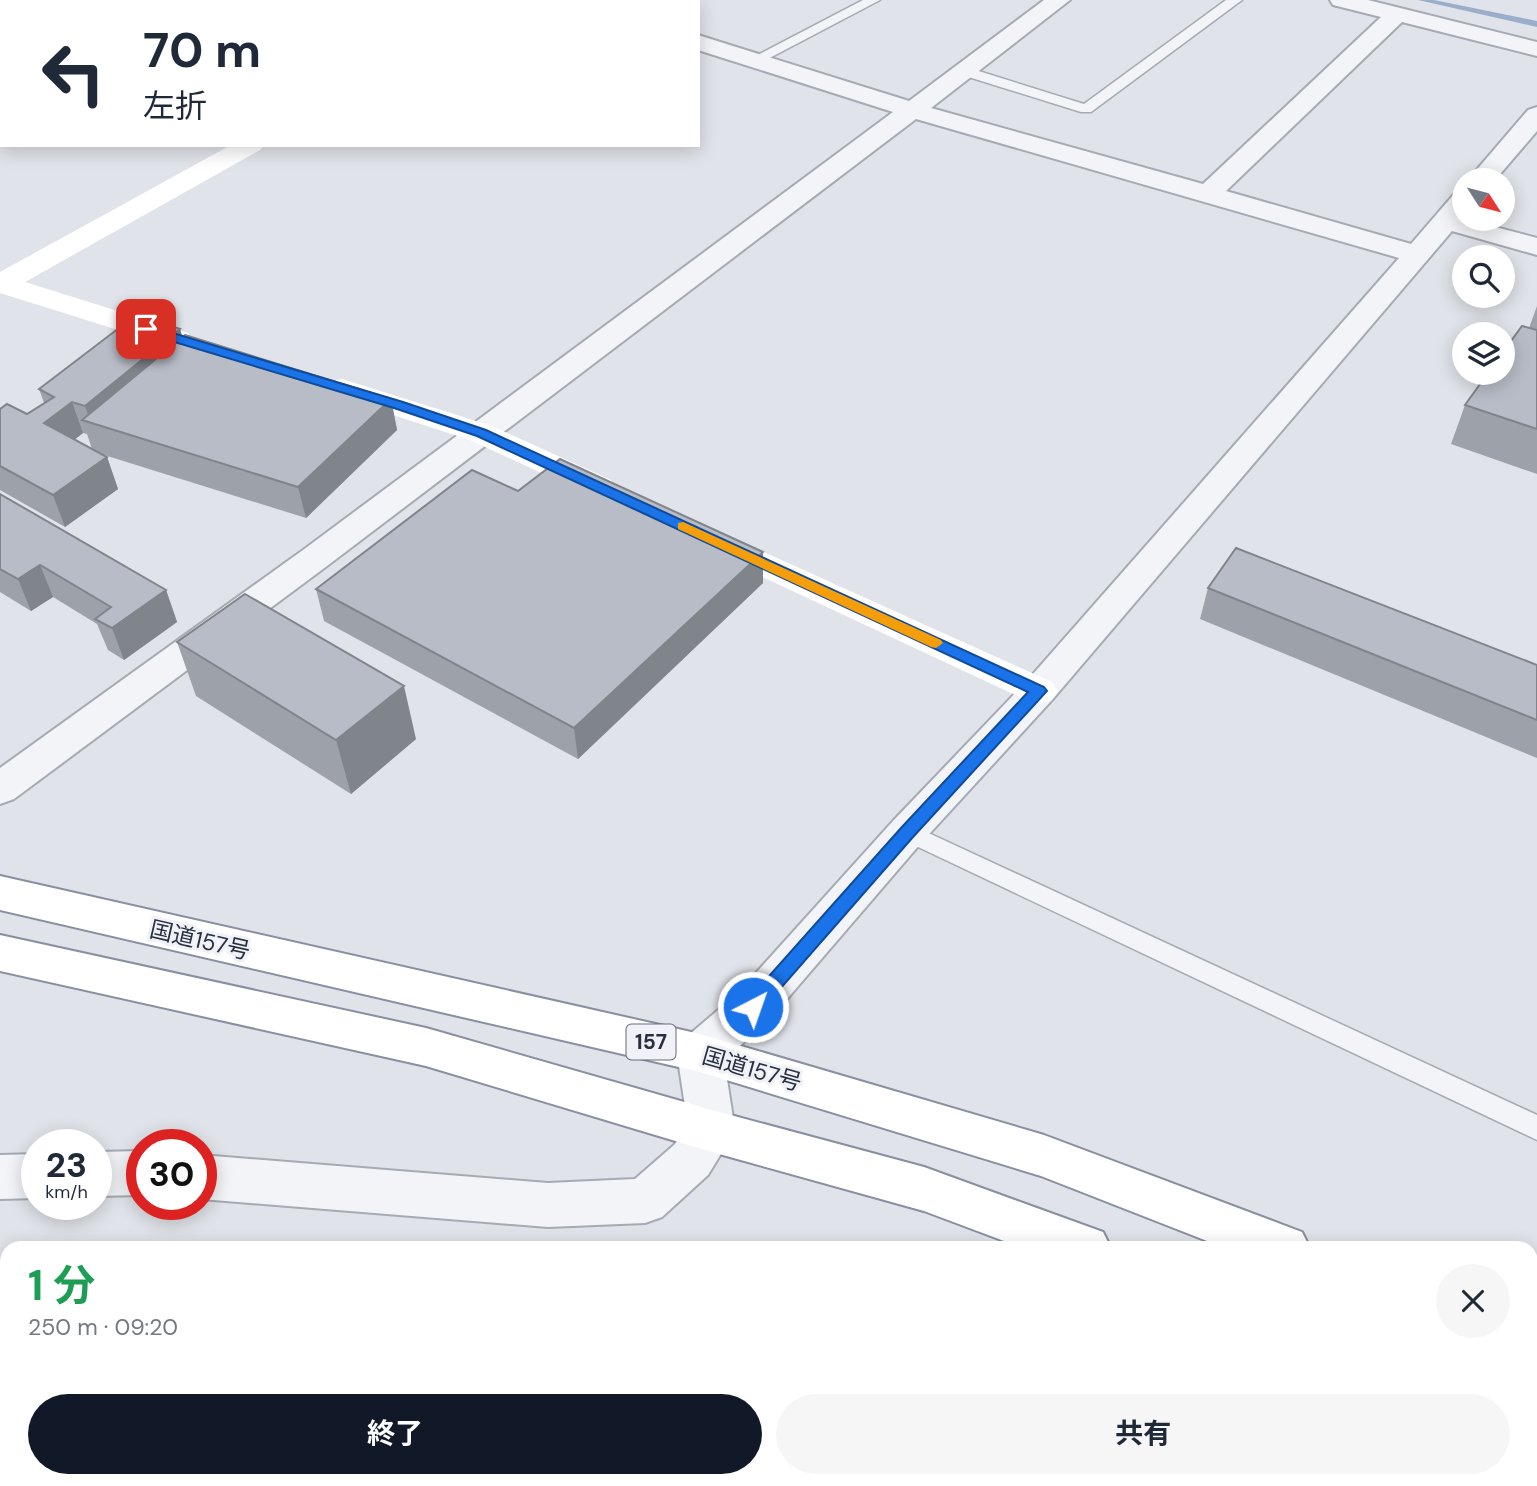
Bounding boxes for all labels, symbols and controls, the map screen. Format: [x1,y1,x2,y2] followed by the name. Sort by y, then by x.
[143,18,261,82] text: 70 m
[28,28,119,119] icon: left
[143,85,207,127] text: 左折
[1452,168,1516,231] north arrow
[1452,168,1515,385] map controls
[1452,245,1515,308] button: search
[116,299,176,359] pin
[127,310,165,348] icon: arrive
[1452,322,1515,385] button: layers
[147,914,253,966] street label: 国道157号
[716,970,790,1044] position arrow
[626,1024,676,1060] road number: 157
[699,1041,805,1097] street label: 国道157号
[126,1129,217,1220] speed limit sign: 30
[46,1142,87,1188] text: 23
[45,1180,88,1204] text: km/h
[28,1258,95,1313] text: 1 分
[1436,1264,1510,1338] button: close
[28,1312,178,1342] text: 250 m · 09:20
[28,1394,762,1474] button: 終了
[776,1394,1510,1474] button: 共有

